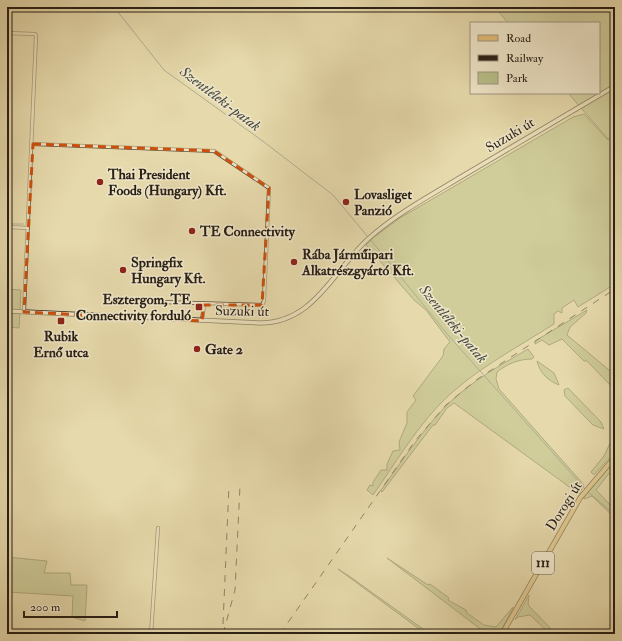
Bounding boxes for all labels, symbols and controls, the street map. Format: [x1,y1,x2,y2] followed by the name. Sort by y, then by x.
[470,22,600,94] legend
[506,31,531,46] text: Road
[506,51,544,66] text: Railway
[175,62,264,136] water label: Szentléleki-patak
[506,71,528,86] text: Park
[482,114,538,156] street label: Suzuki út
[107,166,227,200] place label: Thai President Foods (Hungary) Kft.
[95,177,105,187] marker: Thai President Foods (Hungary) Kft.
[354,186,412,219] place label: Lovasliget Panzió
[341,197,351,207] marker: Lovasliget Panzió
[199,223,296,241] place label: TE Connectivity
[187,226,197,236] marker: TE Connectivity
[301,246,414,280] place label: Rába Járműipari Alkatrészgyártó Kft.
[131,254,206,288] place label: Springfix Hungary Kft.
[289,257,299,267] marker: Rába Járműipari Alkatrészgyártó Kft.
[118,265,128,275] marker: Springfix Hungary Kft.
[414,280,491,367] water label: Szentléleki-patak
[76,291,191,325] place label: Esztergom, TE Connectivity forduló
[194,302,204,312] marker: Esztergom, TE Connectivity forduló
[215,302,270,320] street label: Suzuki út
[56,316,66,326] marker: Rubik Ernő utca
[33,328,90,361] place label: Rubik Ernő utca
[205,341,243,358] place label: Gate 2
[192,344,202,354] marker: Gate 2
[542,478,586,534] street label: Dorogi út
[532,552,554,574] road number: 111
[24,593,117,619] scale bar
[30,600,61,615] text: 200 m

